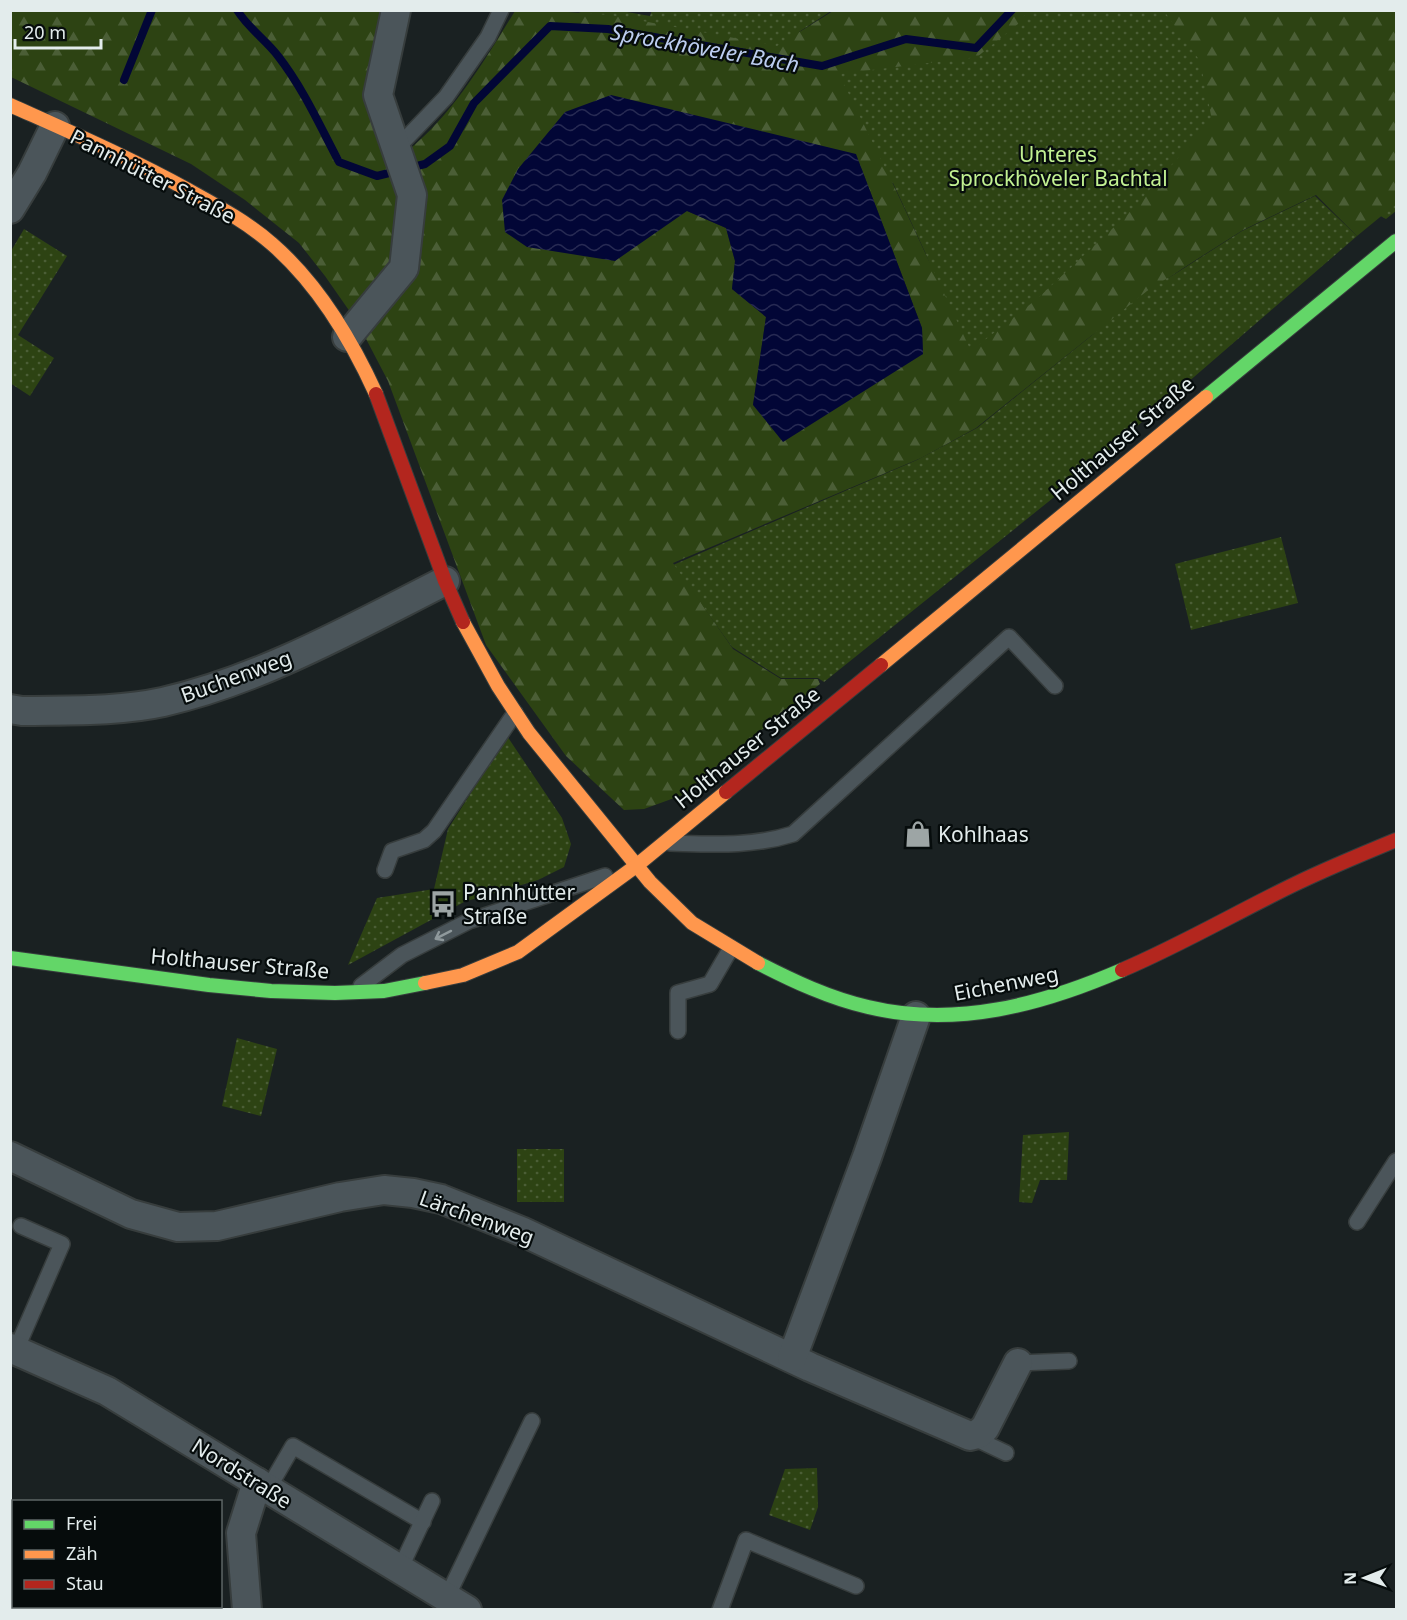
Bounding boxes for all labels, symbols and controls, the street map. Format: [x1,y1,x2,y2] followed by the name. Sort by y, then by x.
[15,12,100,50] scale bar
[608,16,802,78] water label: Sprockhöveler Bach
[24,20,66,44] text: 20 m
[66,122,240,230] street label: Pannhütter Straße
[948,140,1168,192] park label: Unteres Sprockhöveler Bachtal
[1044,370,1200,506] street label: Holthauser Straße
[177,643,295,709] street label: Buchenweg
[669,680,825,814] street label: Holthauser Straße
[903,819,933,849] shop icon: Kohlhaas
[938,820,1029,848] place label: Kohlhaas
[463,878,575,930] place label: Pannhütter Straße
[428,889,458,919] bus stop icon: Pannhütter Straße
[434,929,452,941] one-way arrow
[149,941,331,985] street label: Holthauser Straße
[951,959,1061,1007] street label: Eichenweg
[416,1183,538,1251] street label: Lärchenweg
[187,1431,297,1515] street label: Nordstraße
[12,1500,222,1608] legend
[66,1511,97,1535] text: Frei
[66,1541,98,1565] text: Zäh
[1335,1548,1395,1608] north arrow
[66,1571,104,1595] text: Stau
[1339,1572,1361,1585] text: N

